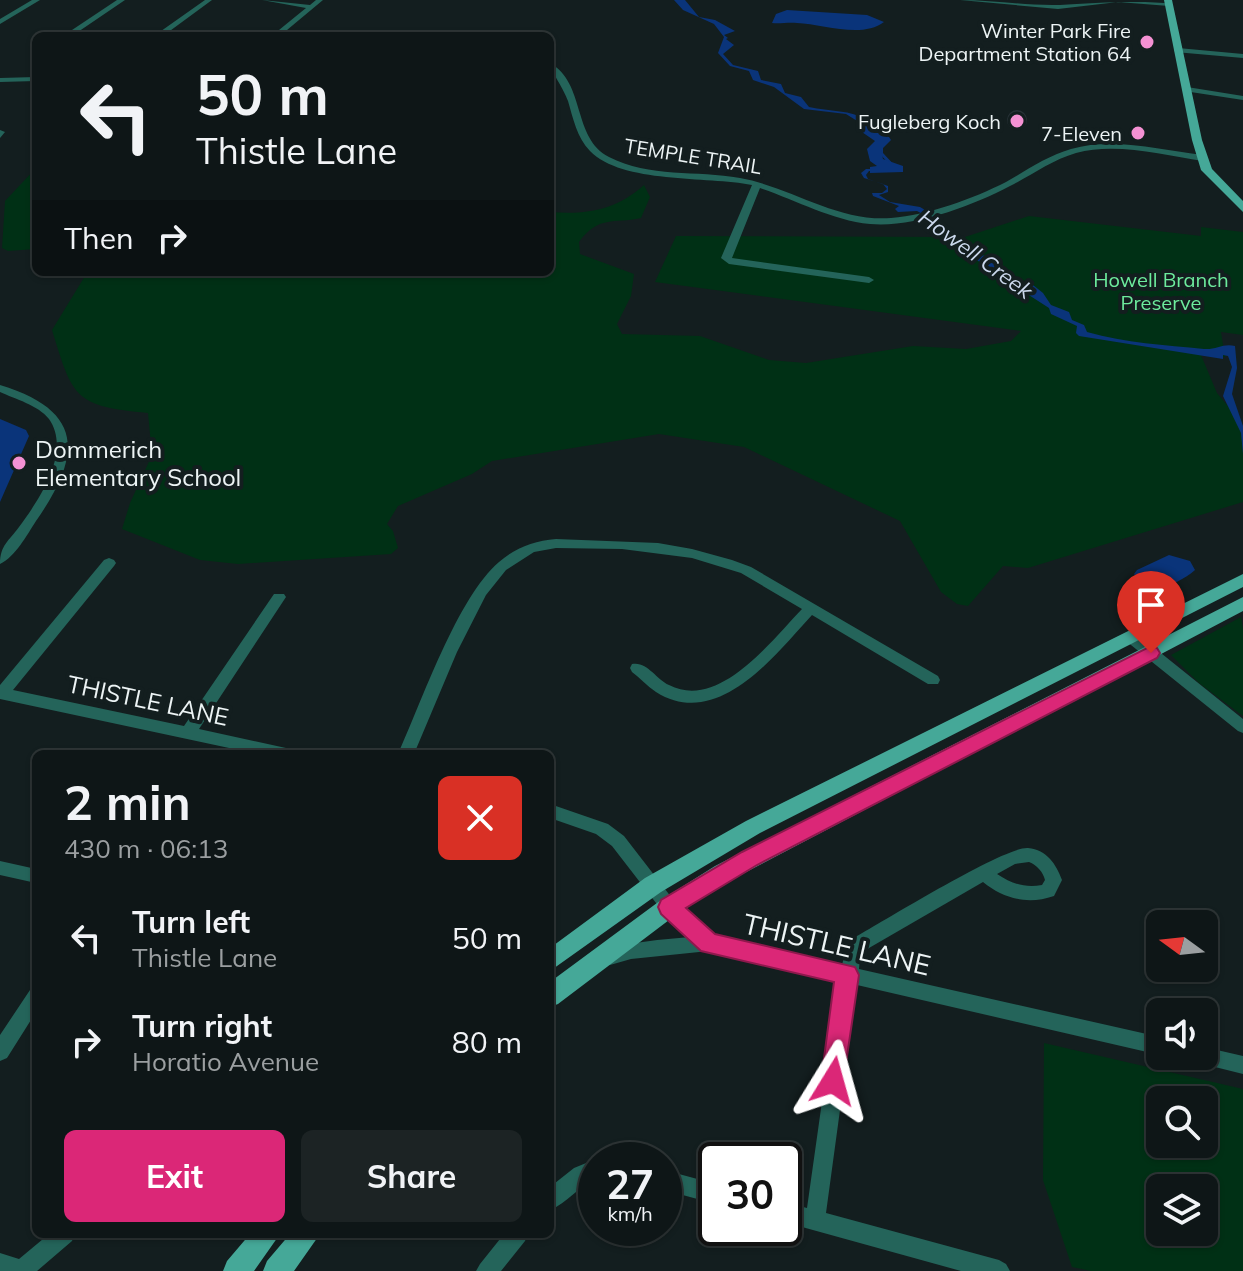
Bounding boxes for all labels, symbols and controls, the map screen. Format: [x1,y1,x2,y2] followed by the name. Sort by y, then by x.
[918,18,1131,66] place label: Winter Park Fire Department Station 64
[1138,33,1156,51] marker: Winter Park Fire Department Station 64
[196,59,329,129] text: 50 m
[64,64,168,168] icon: left
[858,109,1001,134] place label: Fugleberg Koch
[1008,112,1026,130] marker: Fugleberg Koch
[1041,121,1122,146] place label: 7-Eleven
[1129,124,1147,142] marker: 7-Eleven
[196,128,397,173] text: Thistle Lane
[623,133,763,179] street label: TEMPLE TRAIL
[913,203,1039,305] water label: Howell Creek
[150,216,194,260] icon: right
[64,219,134,257] text: Then
[1093,267,1229,315] park label: Howell Branch Preserve
[35,434,241,492] place label: Dommerich Elementary School
[10,454,28,472] marker: Dommerich Elementary School
[1117,571,1185,653] pin
[1129,583,1173,627] icon: arrive
[65,668,231,732] street label: THISTLE LANE
[64,772,191,832] text: 2 min
[438,776,522,860] button: close
[64,832,228,865] text: 430 m · 06:13
[132,903,250,941] text: Turn left
[740,905,934,983] street label: THISTLE LANE
[1146,910,1218,982] north arrow
[1146,910,1218,1246] map controls
[64,916,108,960] icon: left
[452,919,522,957] text: 50 m
[132,941,277,974] text: Thistle Lane
[1146,998,1218,1070] button: sound
[132,1007,272,1045] text: Turn right
[64,1020,108,1064] icon: right
[452,1023,522,1061] text: 80 m
[791,1039,875,1123] position arrow
[132,1045,319,1078] text: Horatio Avenue
[1146,1086,1218,1158] button: search
[64,1130,285,1222] button: Exit
[301,1130,522,1222] button: Share
[698,1142,802,1246] speed limit sign: 30
[606,1159,654,1209] text: 27
[1146,1174,1218,1246] button: layers
[607,1201,653,1226] text: km/h

